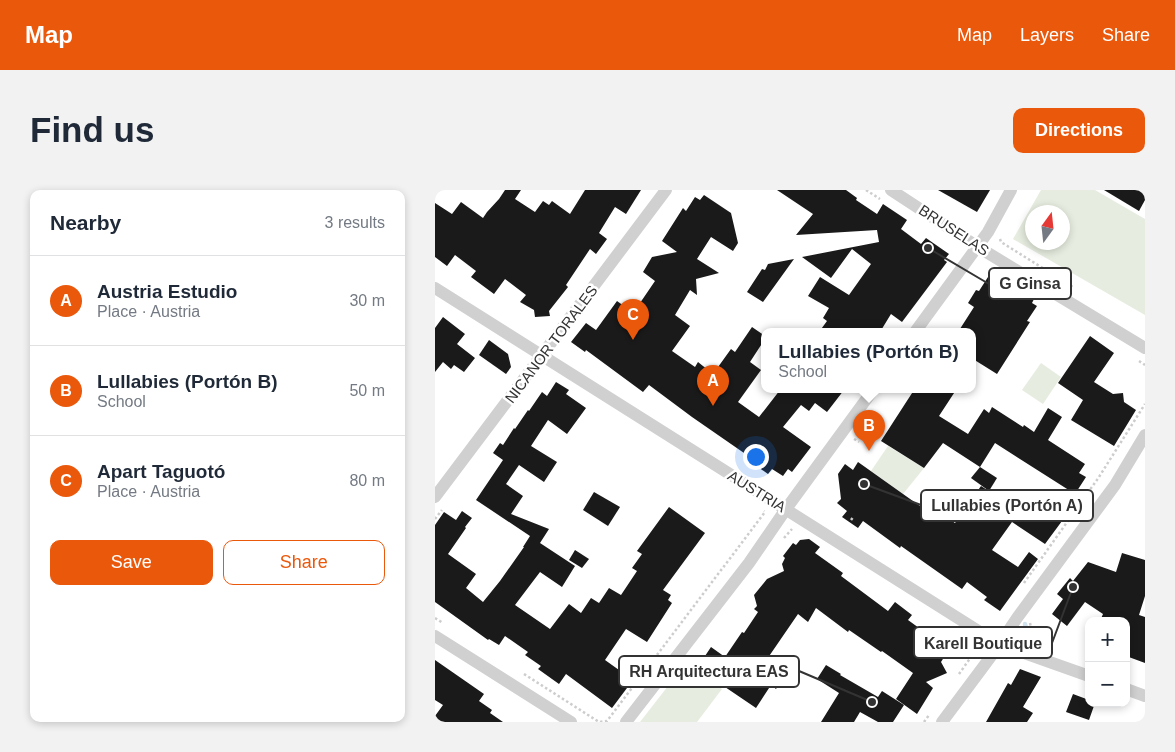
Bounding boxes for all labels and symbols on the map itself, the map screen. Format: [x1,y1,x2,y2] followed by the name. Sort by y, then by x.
[916,201,992,259] street label: BRUSELAS
[1025,205,1070,250] north arrow
[989,268,1071,299] callout: G Ginsa
[999,275,1061,292] text: G Ginsa
[501,282,601,406] street label: NICANOR TORALES
[617,299,649,340] pin: C
[697,365,729,406] pin: A
[853,410,885,451] pin: B
[743,444,769,470] your location
[725,467,789,515] street label: AUSTRIA
[921,490,1093,521] callout: Lullabies (Portón A)
[931,497,1083,514] text: Lullabies (Portón A)
[914,627,1052,658] callout: Karell Boutique
[924,635,1042,652] text: Karell Boutique
[619,656,799,687] callout: RH Arquitectura EAS
[629,663,789,680] text: RH Arquitectura EAS

